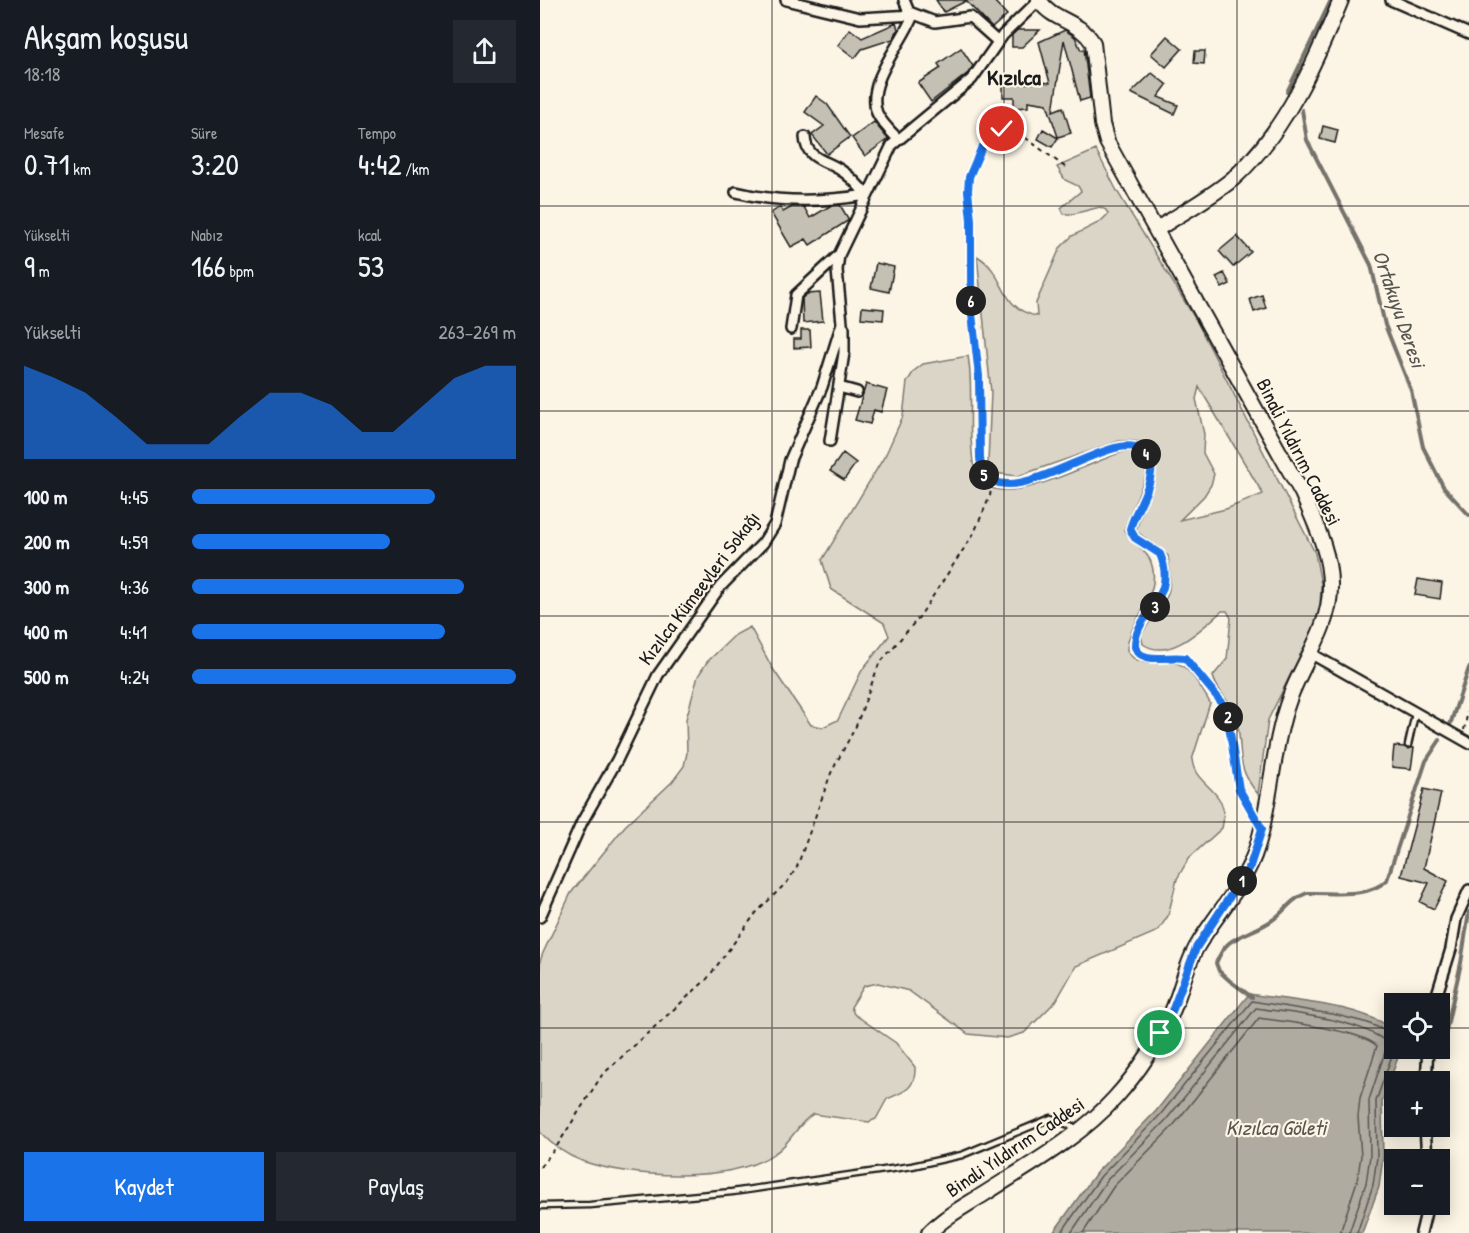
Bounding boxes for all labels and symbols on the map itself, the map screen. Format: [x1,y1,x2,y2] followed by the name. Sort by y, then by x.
[987,62,1041,92] district label: Kızılca
[976,103,1027,154] pin
[1366,246,1434,373] water label: Ortakuyu Deresi
[956,286,986,316] pin: 6
[1251,374,1348,530] street label: Binali Yıldırım Caddesi
[1131,439,1161,469] pin: 4
[969,460,999,490] pin: 5
[632,505,765,670] street label: Kızılca Kümeevleri Sokağı
[1140,592,1170,622] pin: 3
[1213,702,1243,732] pin: 2
[1227,866,1257,896] pin: 1
[1134,1007,1185,1058] pin
[940,1090,1089,1203] street label: Binali Yıldırım Caddesi
[1226,1113,1329,1142] water label: Kızılca Göleti

